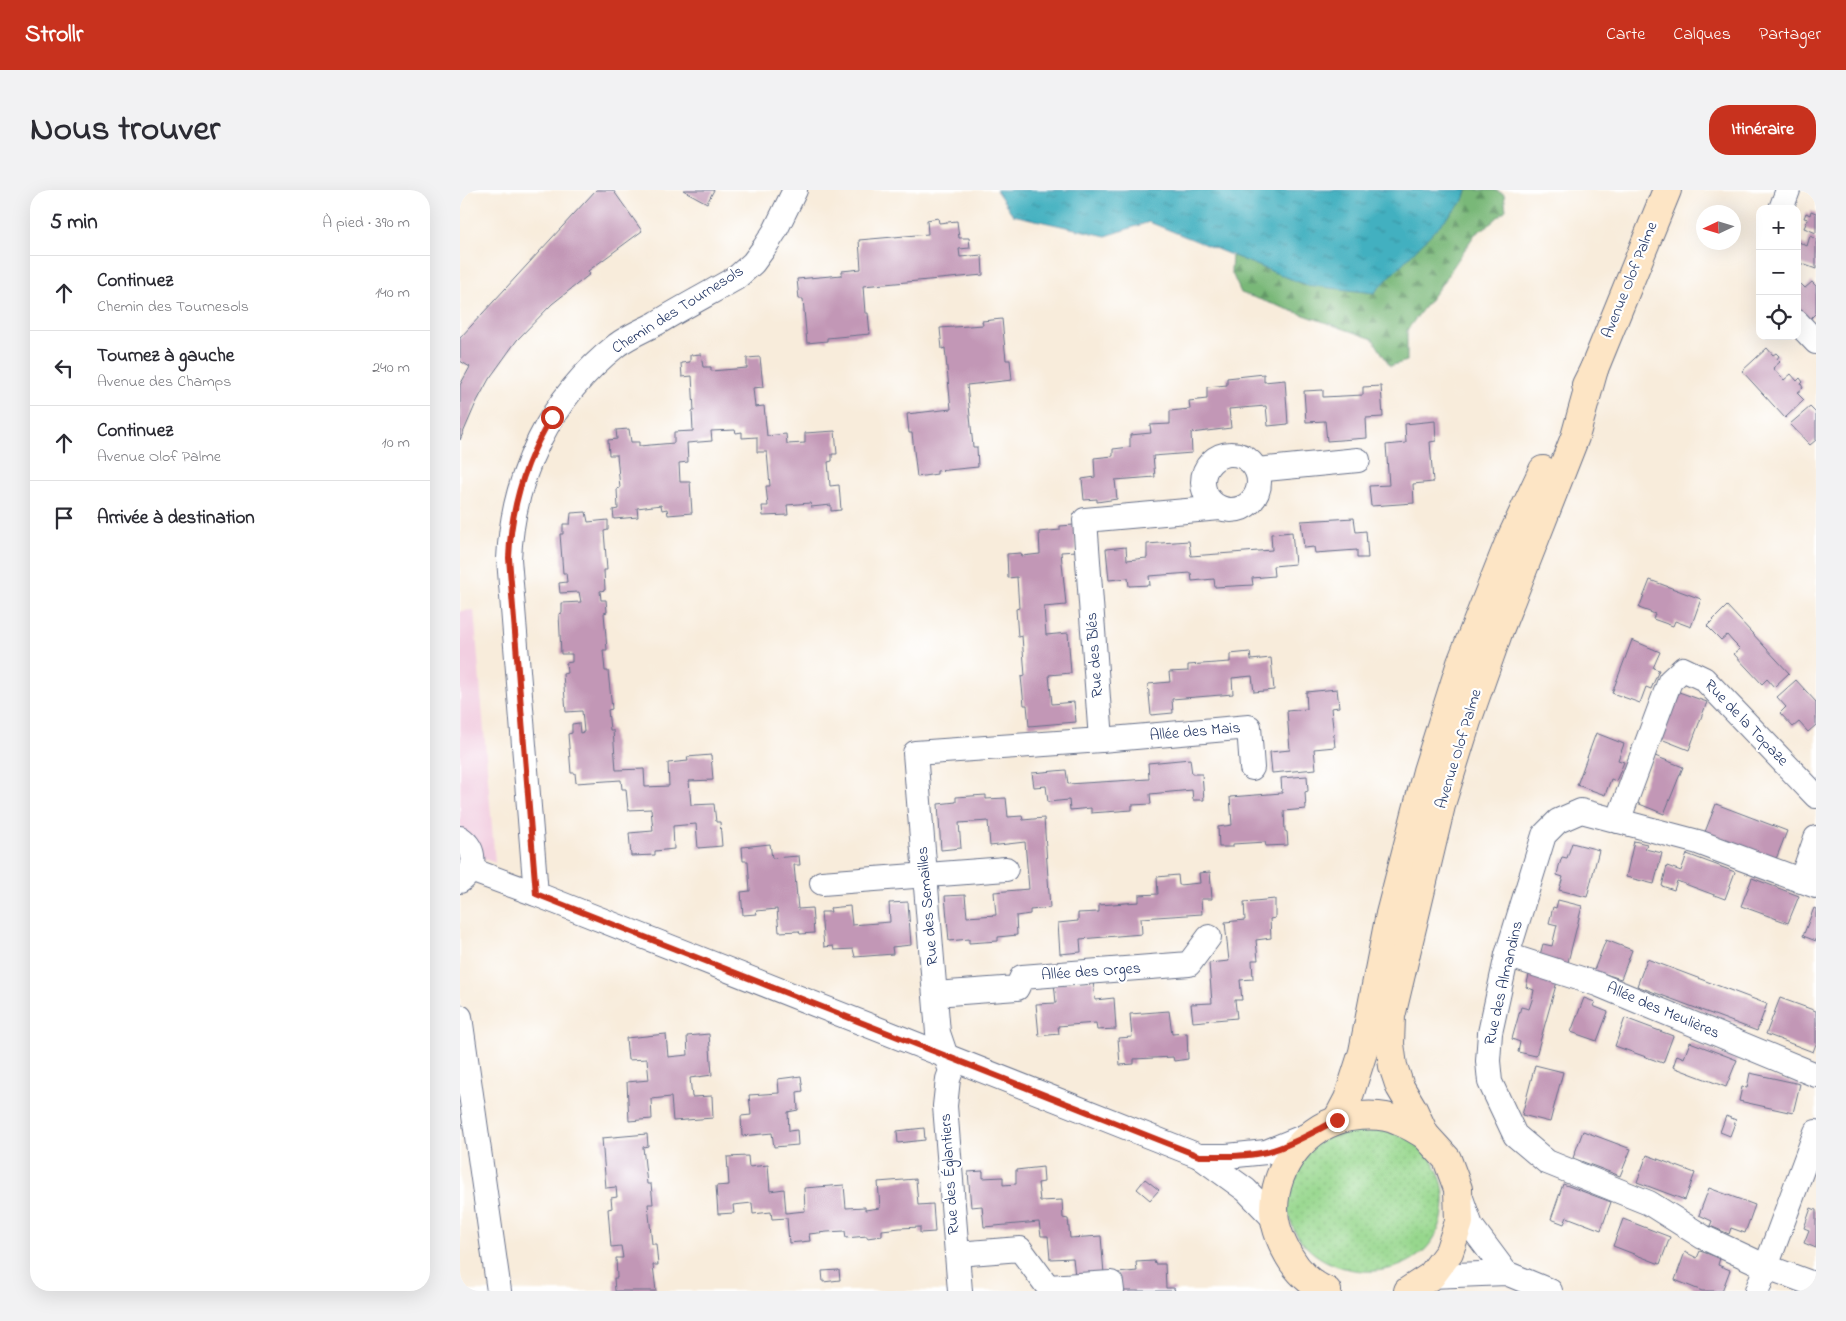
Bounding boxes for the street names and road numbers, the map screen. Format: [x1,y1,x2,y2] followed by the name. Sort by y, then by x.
[1596,217,1665,342] street label: Avenue Olof Palme
[607,260,749,360] street label: Chemin des Tournesols
[1080,612,1110,698] street label: Rue des Blés
[1698,674,1794,772] street label: Rue de la Topaze
[1429,685,1489,812] street label: Avenue Olof Palme
[1149,716,1241,748] street label: Allée des Mais
[911,845,945,967] street label: Rue des Semailles
[1478,919,1530,1047] street label: Rue des Almandins
[1040,957,1142,987] street label: Allée des Orges
[1603,976,1723,1046] street label: Allée des Meulières
[934,1113,966,1235] street label: Rue des Églantiers

